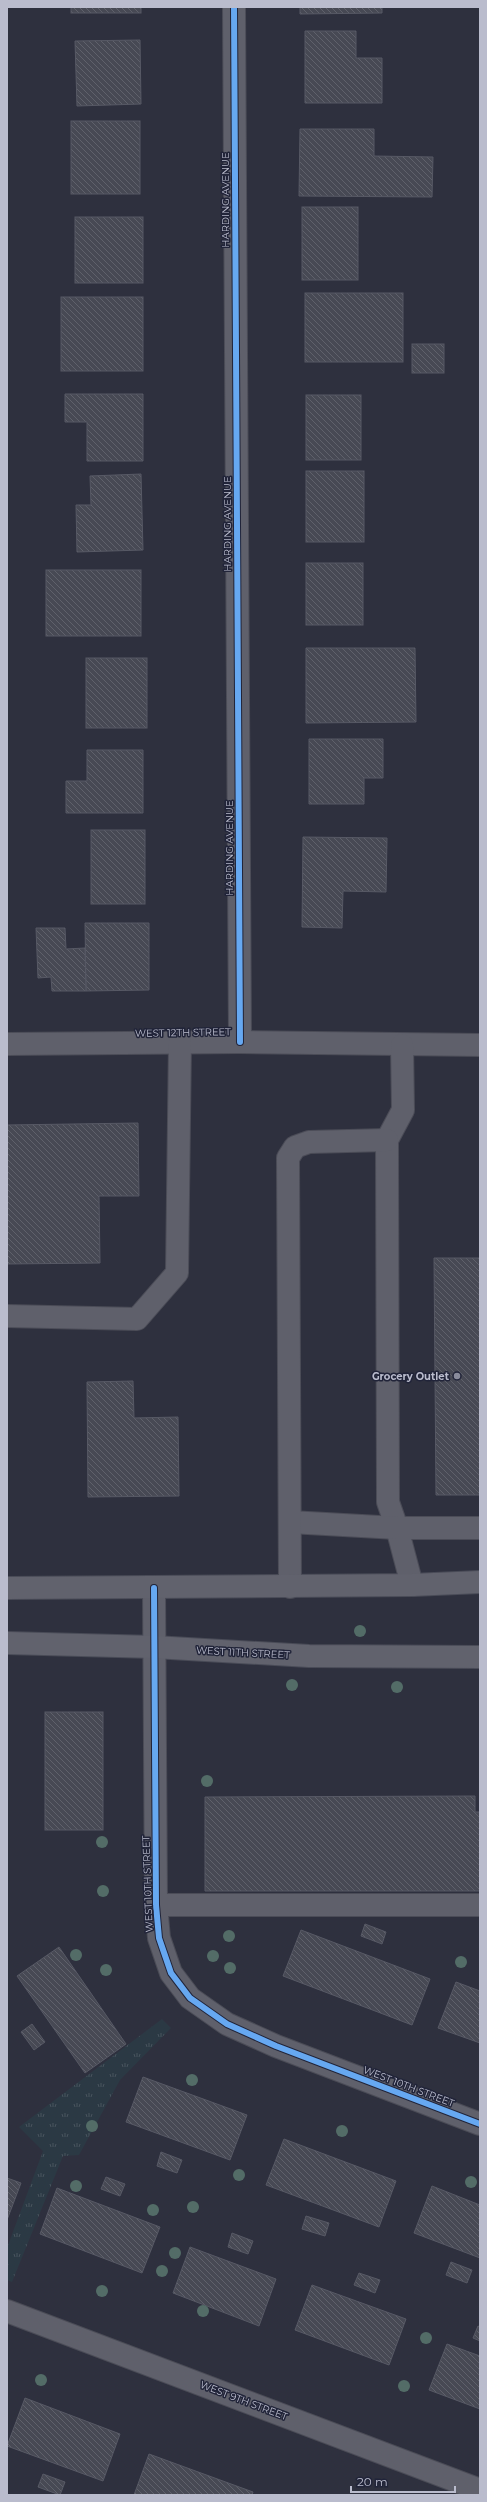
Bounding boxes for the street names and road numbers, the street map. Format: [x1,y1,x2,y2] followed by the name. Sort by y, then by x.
[219,152,232,248] street label: HARDING AVENUE
[221,476,234,572] street label: HARDING AVENUE
[223,800,236,896] street label: HARDING AVENUE
[135,1025,231,1040] street label: WEST 12TH STREET
[196,1644,290,1661] street label: WEST 11TH STREET
[139,1835,156,1933] street label: WEST 10TH STREET
[361,2063,457,2110] street label: WEST 10TH STREET
[198,2378,290,2423] street label: WEST 9TH STREET

